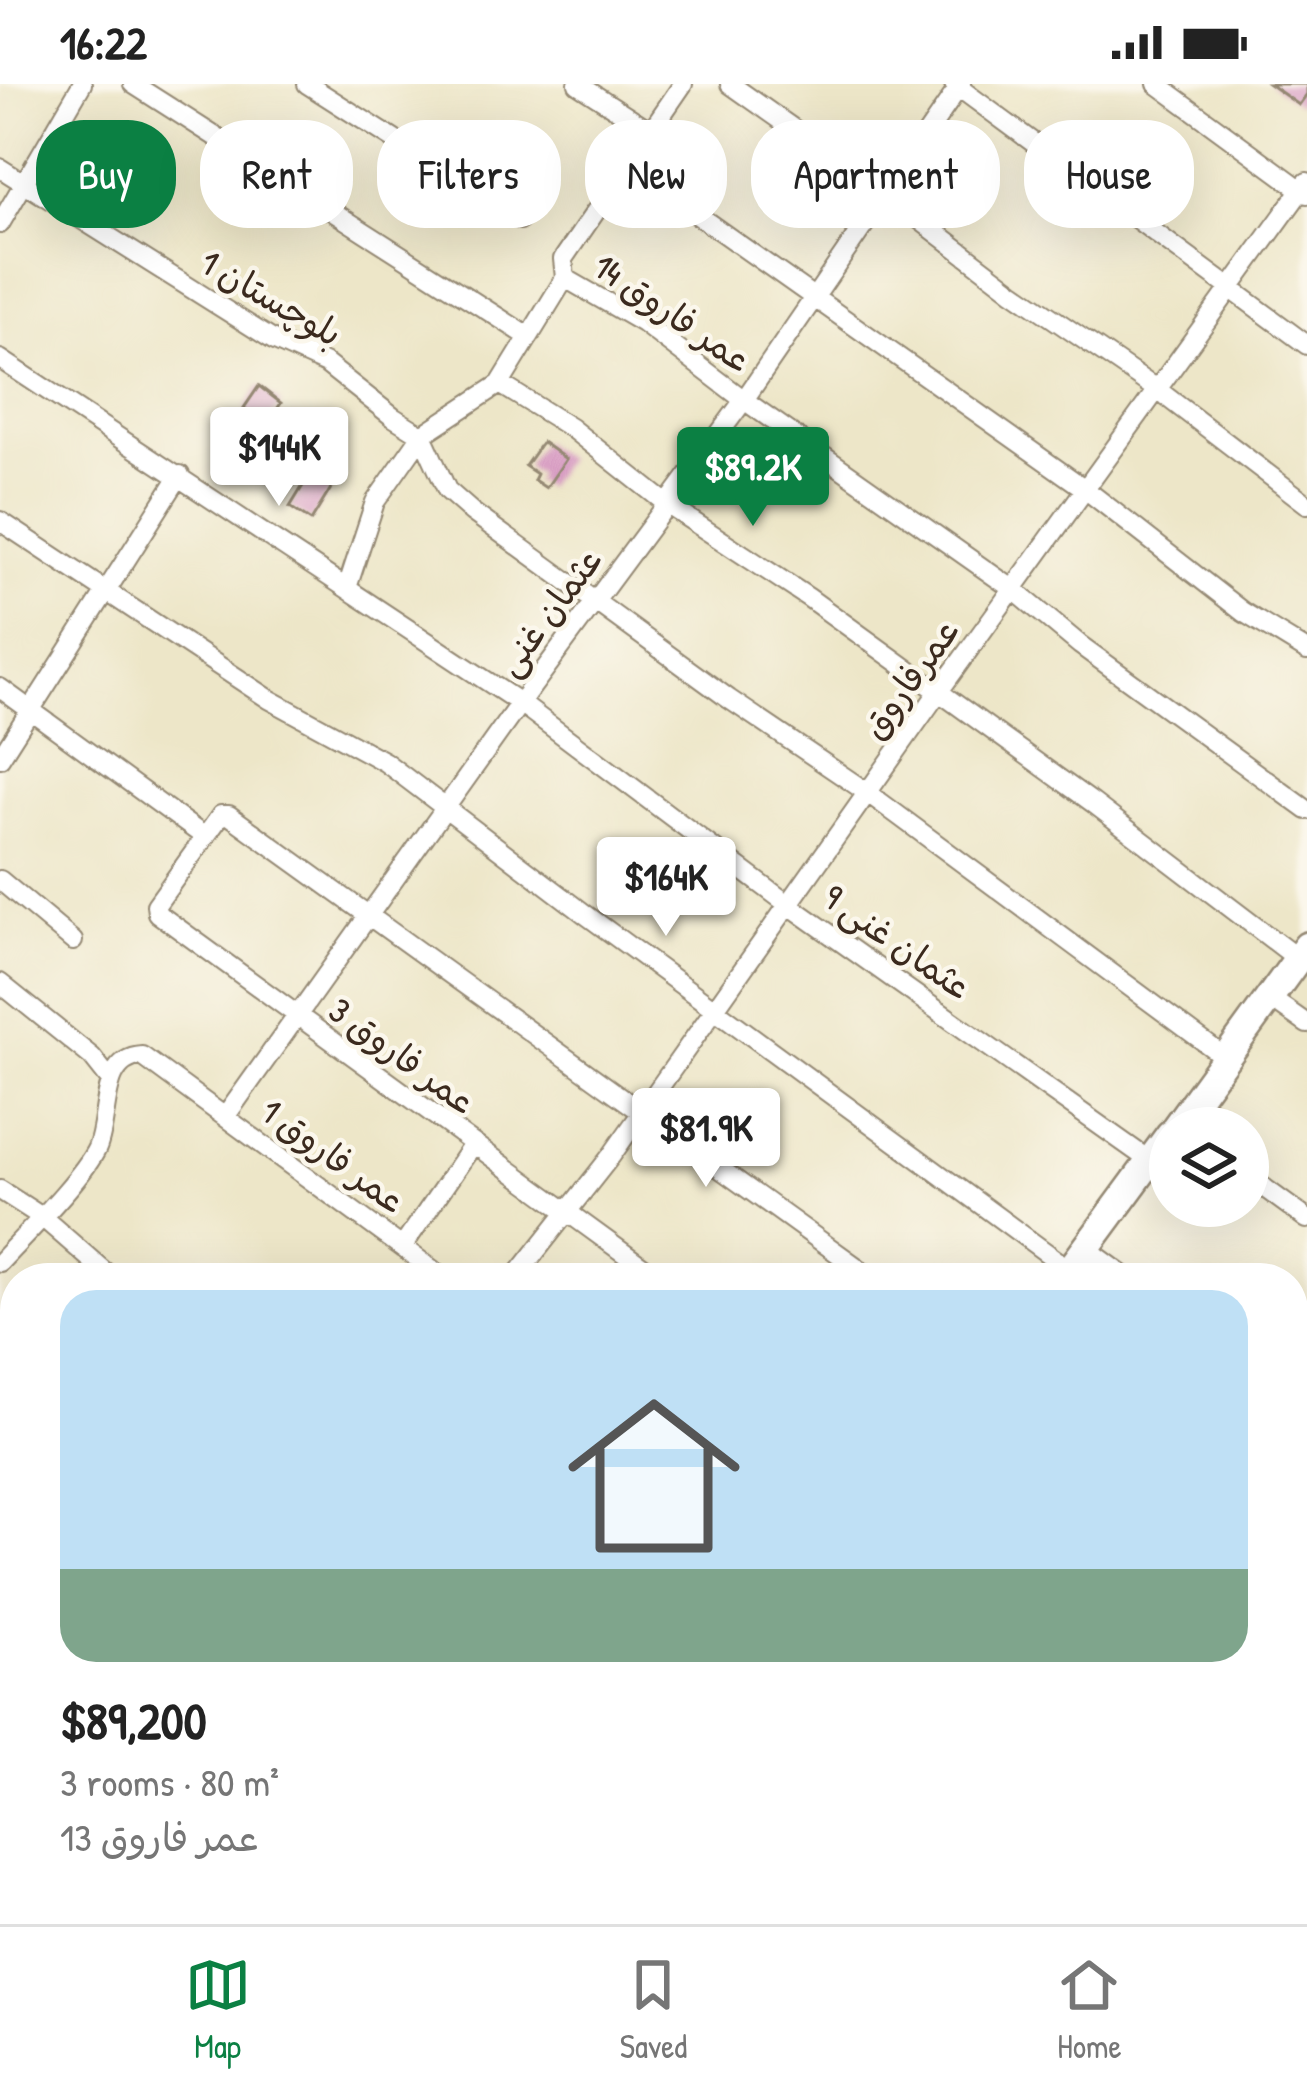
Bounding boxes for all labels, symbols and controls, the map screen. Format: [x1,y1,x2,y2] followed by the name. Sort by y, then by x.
[60,12,147,73] text: 16:22
[36,120,176,228] chip: Buy
[200,120,353,228] chip: Rent
[377,120,561,228] chip: Filters
[585,120,727,228] chip: New
[751,120,1000,228] chip: Apartment
[1024,120,1194,228] chip: House
[192,237,352,357] street label: بلوچستان 1
[584,241,762,383] street label: عمر فاروق 14
[195,407,363,509] pin: $144K
[237,419,321,472] text: $144K
[655,427,851,529] pin: $89.2K
[704,439,802,492] text: $89.2K
[484,537,612,685] street label: عثمان غنی
[849,608,969,748] street label: عمرفاروق
[582,837,750,939] pin: $164K
[624,849,708,902] text: $164K
[814,872,982,1010] street label: عثمان غنی 9
[320,985,486,1125] street label: عمر فاروق 3
[252,1086,416,1224] street label: عمر فاروق 1
[608,1088,804,1190] pin: $81.9K
[659,1100,753,1153] text: $81.9K
[1149,1107,1269,1227] map controls
[1149,1107,1269,1227] button: layers
[546,1368,762,1584] icon: home
[60,1686,207,1755] text: $89,200
[60,1755,279,1808] text: 3 rooms · 80 m²
[60,1810,259,1863] text: عمر فاروق 13
[185,1952,251,2068] tab: Map
[620,1952,687,2068] tab: Saved
[1056,1952,1122,2068] tab: Home

